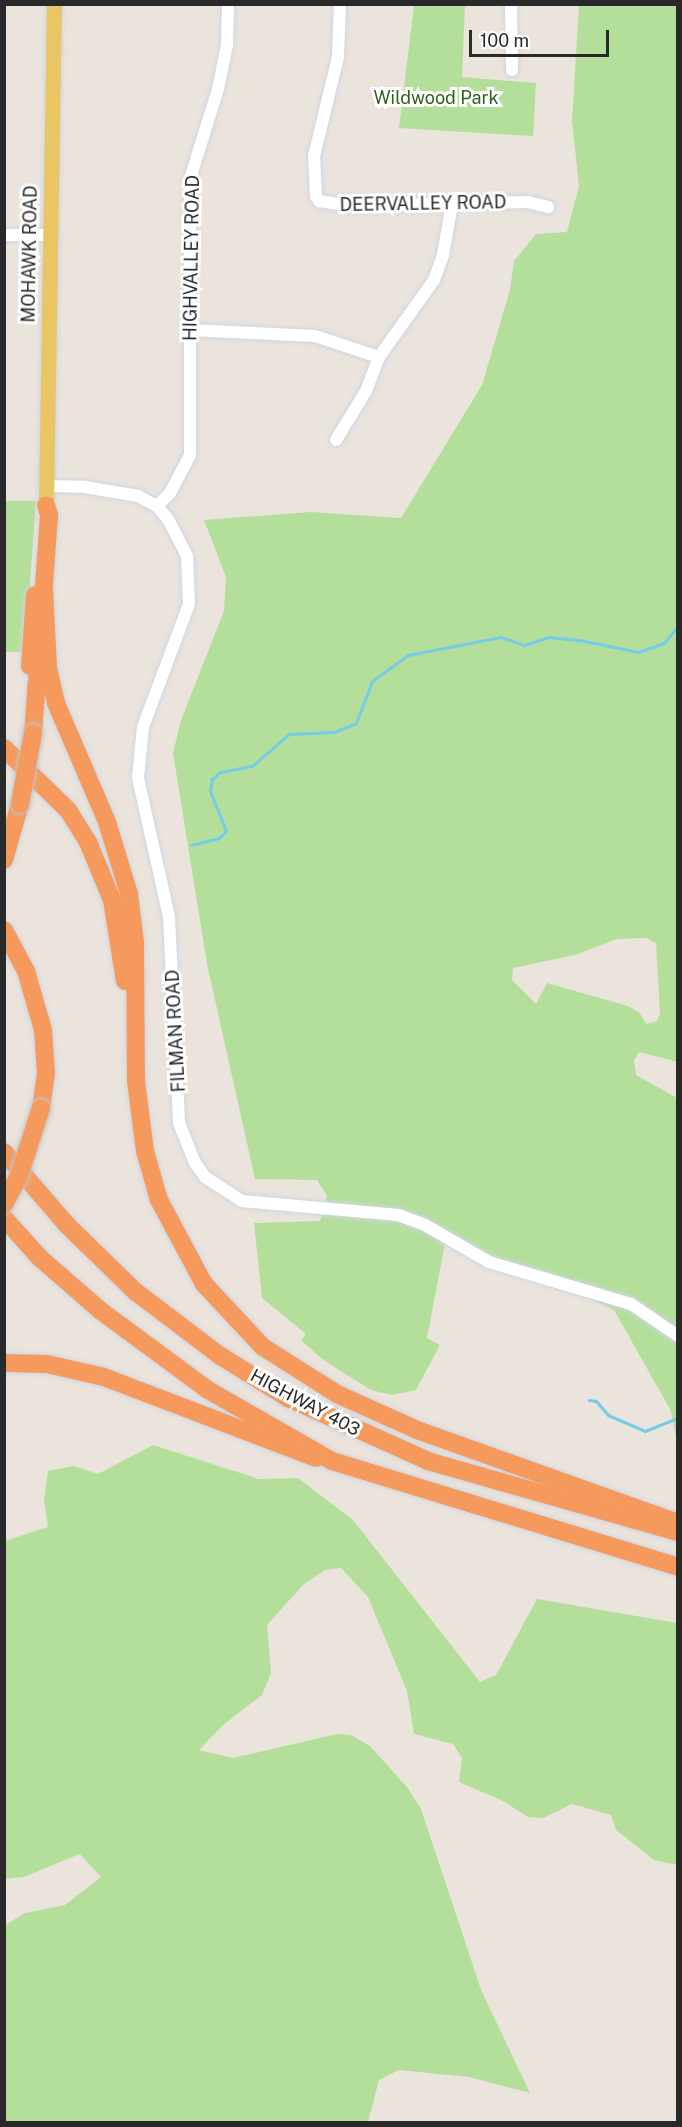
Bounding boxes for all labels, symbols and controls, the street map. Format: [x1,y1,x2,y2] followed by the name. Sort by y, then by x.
[472,18,612,56] scale bar
[480,30,529,51] text: 100 m
[373,87,499,109] park label: Wildwood Park
[180,175,204,341] street label: HIGHVALLEY ROAD
[18,185,42,323] street label: MOHAWK ROAD
[339,192,507,216] street label: DEERVALLEY ROAD
[162,969,190,1093] street label: FILMAN ROAD
[246,1365,364,1441] street label: HIGHWAY 403

